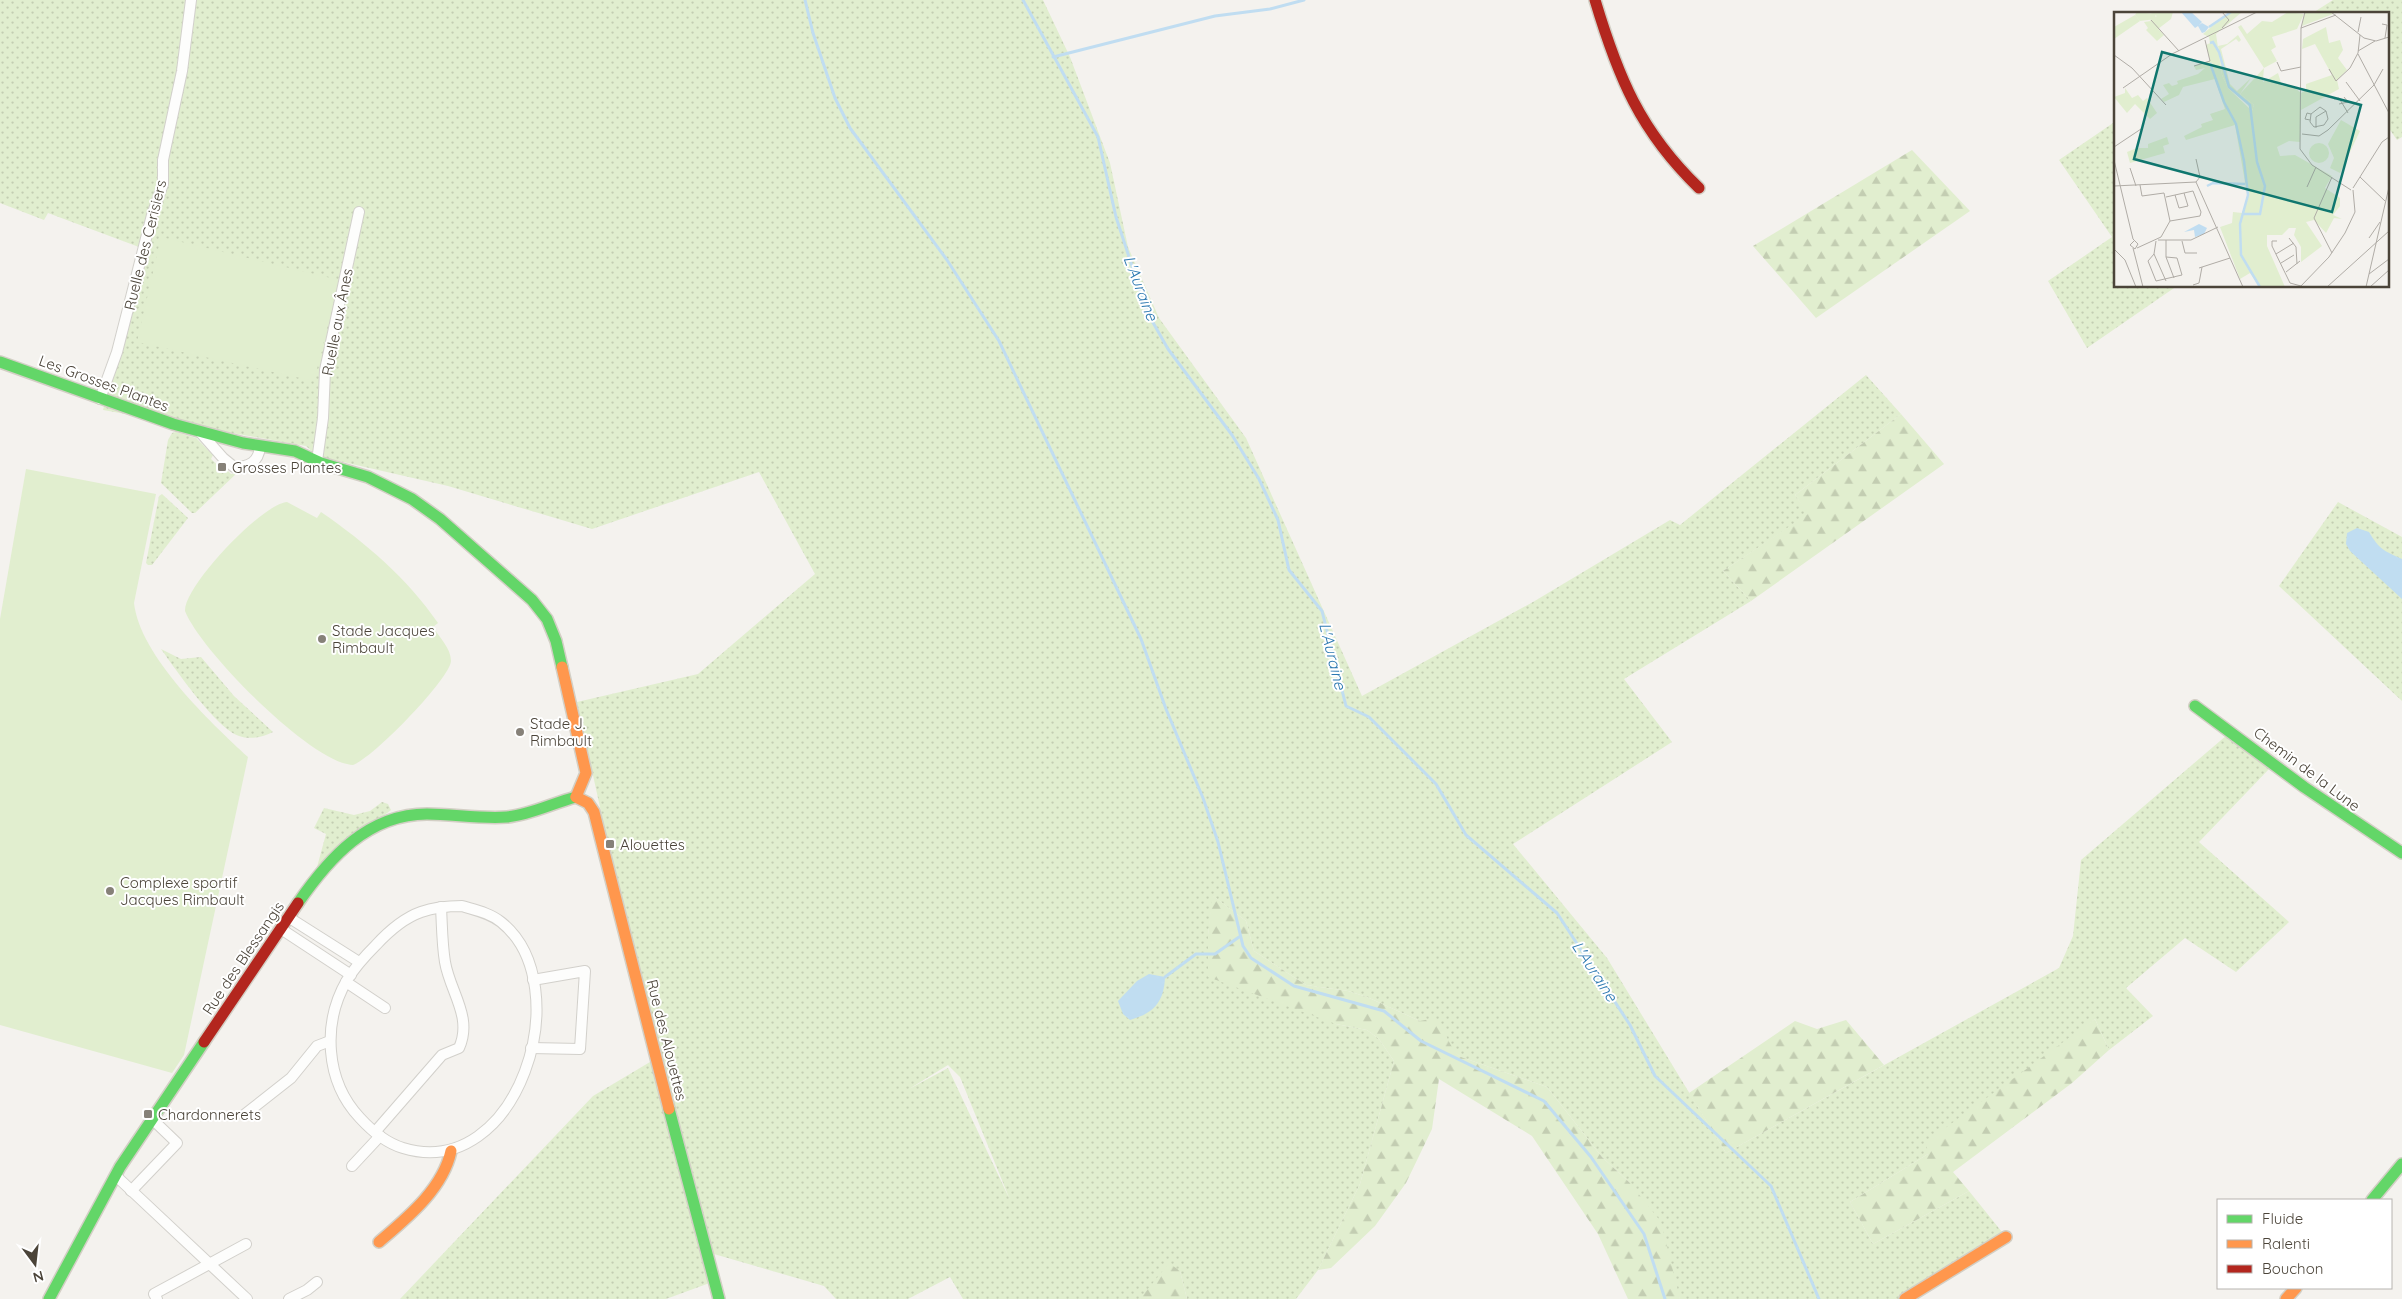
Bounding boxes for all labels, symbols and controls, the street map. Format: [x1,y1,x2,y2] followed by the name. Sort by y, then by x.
[2114,12,2390,288] inset map
[120,178,170,312] street label: Ruelle des Cerisiers
[1119,253,1163,324] water label: L'Auraine
[317,267,357,377] street label: Ruelle aux Ânes
[36,351,172,415] street label: Les Grosses Plantes
[232,458,341,477] place label: Grosses Plantes
[216,461,228,473] marker: Grosses Plantes
[1315,620,1351,692] water label: L'Auraine
[332,621,435,657] place label: Stade Jacques Rimbault
[316,633,328,645] marker: Stade Jacques Rimbault
[530,714,592,750] place label: Stade J. Rimbault
[2250,723,2364,815] street label: Chemin de la Lune
[514,726,526,738] marker: Stade J. Rimbault
[620,835,685,854] place label: Alouettes
[604,838,616,850] marker: Alouettes
[120,873,245,909] place label: Complexe sportif Jacques Rimbault
[104,885,116,897] marker: Complexe sportif Jacques Rimbault
[198,898,288,1018] street label: Rue des Blessangis
[1568,937,1622,1006] water label: L'Auraine
[643,977,691,1103] street label: Rue des Alouettes
[158,1105,261,1124] place label: Chardonnerets
[142,1108,154,1120] marker: Chardonnerets
[2217,1199,2392,1289] legend
[2262,1209,2303,1228] text: Fluide
[2262,1234,2310,1253] text: Ralenti
[10,1239,60,1289] north arrow
[2262,1259,2323,1278] text: Bouchon
[31,1267,46,1287] text: N

